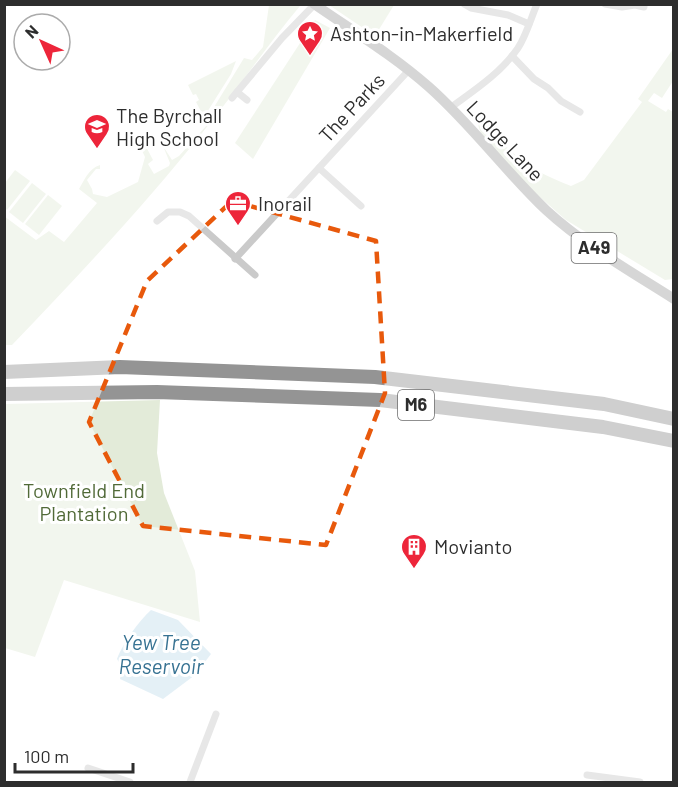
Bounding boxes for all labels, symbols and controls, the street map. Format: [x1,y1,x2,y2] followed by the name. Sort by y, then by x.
[12,12,72,72] north arrow
[295,19,325,57] place icon: Ashton-in-Makerfield
[21,21,42,42] text: N
[330,21,513,45] place label: Ashton-in-Makerfield
[313,68,389,147] street label: The Parks
[462,95,549,186] street label: Lodge Lane
[116,103,222,150] place label: The Byrchall High School
[82,112,112,150] school or university icon: The Byrchall High School
[223,189,253,227] office icon: Inorail
[258,191,312,215] place label: Inorail
[572,233,616,263] road number: A49
[398,390,434,420] road number: M6
[23,478,145,525] park label: Townfield End Plantation
[399,532,429,570] building icon: Movianto
[434,534,512,558] place label: Movianto
[119,629,204,678] water label: Yew Tree Reservoir
[15,736,134,774] scale bar
[24,745,69,767] text: 100 m

